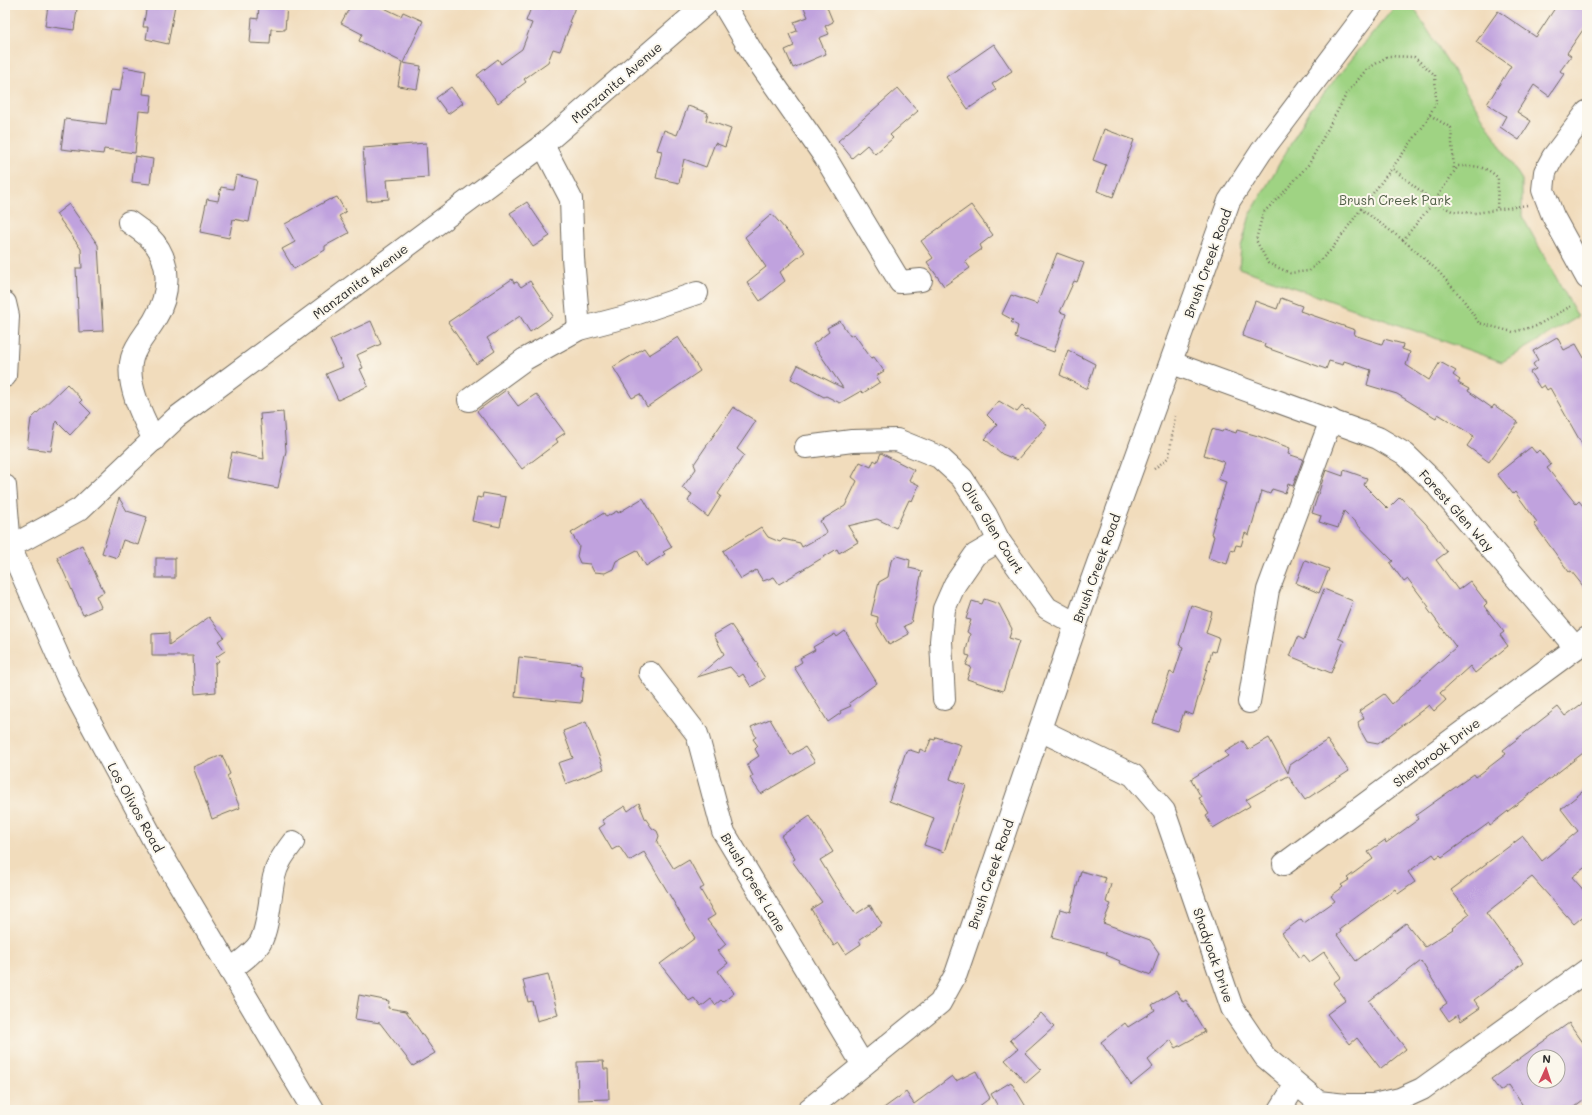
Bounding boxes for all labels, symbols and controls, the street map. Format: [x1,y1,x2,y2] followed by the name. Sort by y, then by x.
[567,38,665,126] street label: Manzanita Avenue
[1339,191,1451,208] park label: Brush Creek Park
[1179,206,1235,320] street label: Brush Creek Road
[309,240,411,322] street label: Manzanita Avenue
[1416,466,1498,555] street label: Forest Glen Way
[958,478,1028,576] street label: Olive Glen Court
[1068,511,1124,625] street label: Brush Creek Road
[1389,714,1483,790] street label: Sherbrook Drive
[104,759,168,855] street label: Los Olivos Road
[963,817,1017,931] street label: Brush Creek Road
[718,829,790,935] street label: Brush Creek Lane
[1190,905,1238,1005] street label: Shadyoak Drive
[1526,1049,1566,1089] north arrow
[1542,1051,1551,1066] text: N

